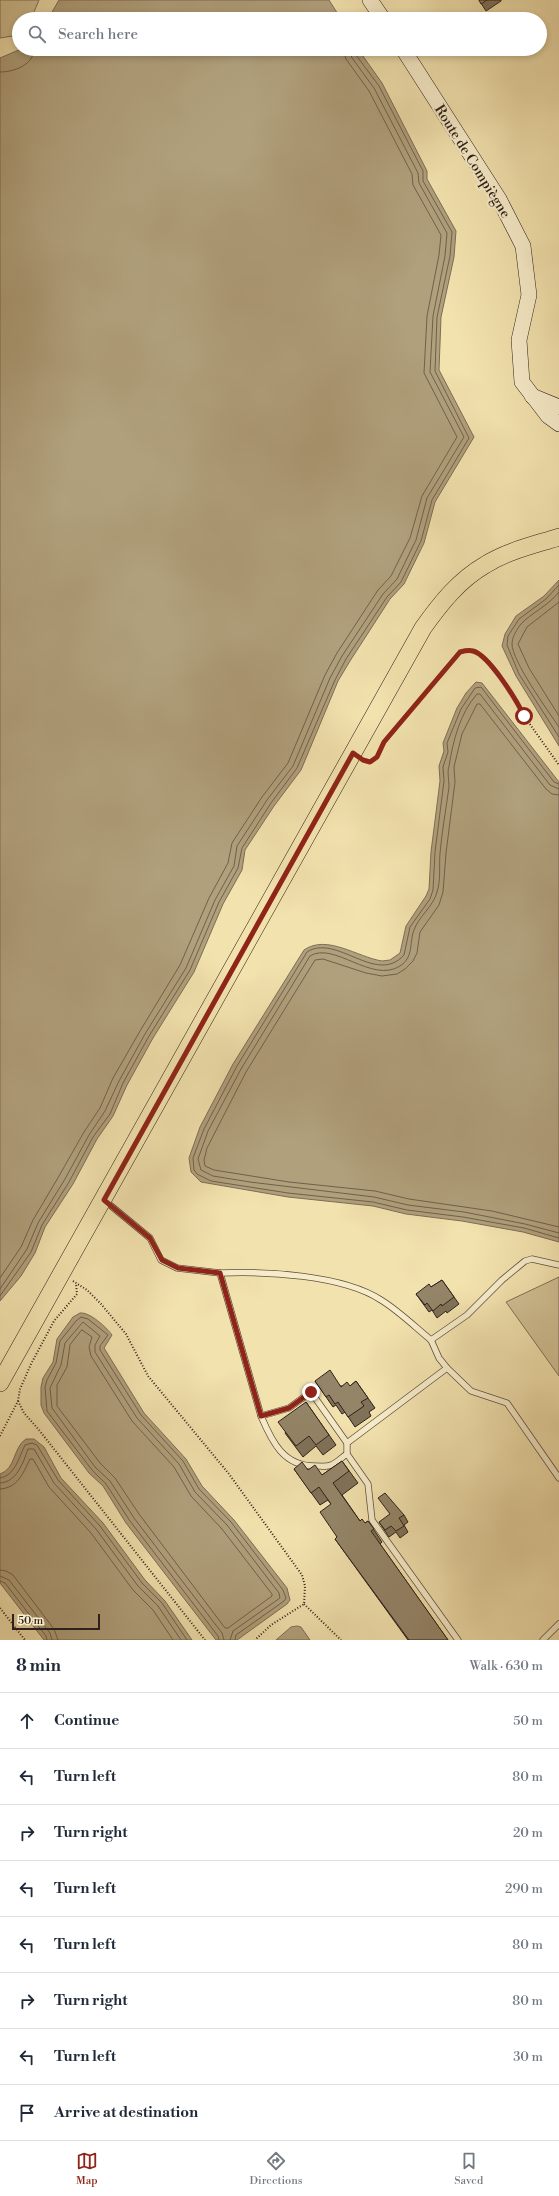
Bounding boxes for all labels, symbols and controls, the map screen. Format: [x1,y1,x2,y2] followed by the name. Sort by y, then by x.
[12,12,547,56] search box
[26,23,48,45] icon: search
[58,25,138,44] text: Search here
[430,102,514,222] street label: Route de Compiègne
[515,707,533,725] route start
[302,1383,320,1401] route end
[12,1612,100,1631] scale bar
[18,1614,43,1628] text: 50 m
[16,1655,61,1677] text: 8 min
[470,1658,543,1674] text: Walk · 630 m
[16,1710,38,1732] icon: ahead
[54,1711,119,1730] text: Continue
[513,1713,543,1729] text: 50 m
[16,1766,38,1788] icon: left
[54,1767,116,1786] text: Turn left
[512,1769,543,1785] text: 80 m
[16,1822,38,1844] icon: right
[54,1823,128,1842] text: Turn right
[513,1825,543,1841] text: 20 m
[16,1878,38,1900] icon: left
[54,1879,116,1898] text: Turn left
[505,1881,543,1897] text: 290 m
[16,1934,38,1956] icon: left
[54,1935,116,1954] text: Turn left
[512,1937,543,1953] text: 80 m
[16,1990,38,2012] icon: right
[54,1991,128,2010] text: Turn right
[512,1993,543,2009] text: 80 m
[16,2046,38,2068] icon: left
[54,2047,116,2066] text: Turn left
[513,2049,543,2065] text: 30 m
[16,2102,38,2124] icon: arrive
[54,2103,198,2122] text: Arrive at destination
[76,2150,98,2188] tab: Map
[250,2150,303,2188] tab: Directions
[454,2150,483,2188] tab: Saved

